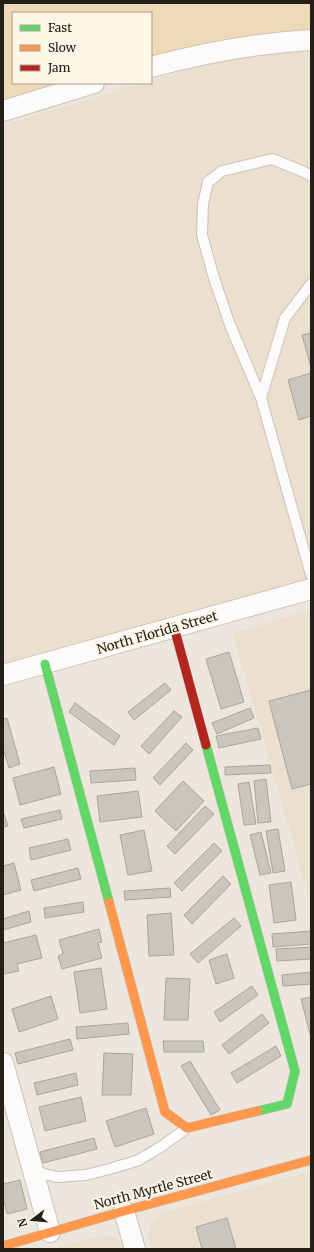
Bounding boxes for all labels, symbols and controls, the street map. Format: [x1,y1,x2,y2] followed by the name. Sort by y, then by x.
[12,12,152,84] legend
[48,20,72,35] text: Fast
[48,40,77,55] text: Slow
[47,60,71,75] text: Jam
[95,607,219,658] street label: North Florida Street
[92,1165,214,1213] street label: North Myrtle Street
[12,1200,52,1240] north arrow
[14,1216,30,1229] text: N

